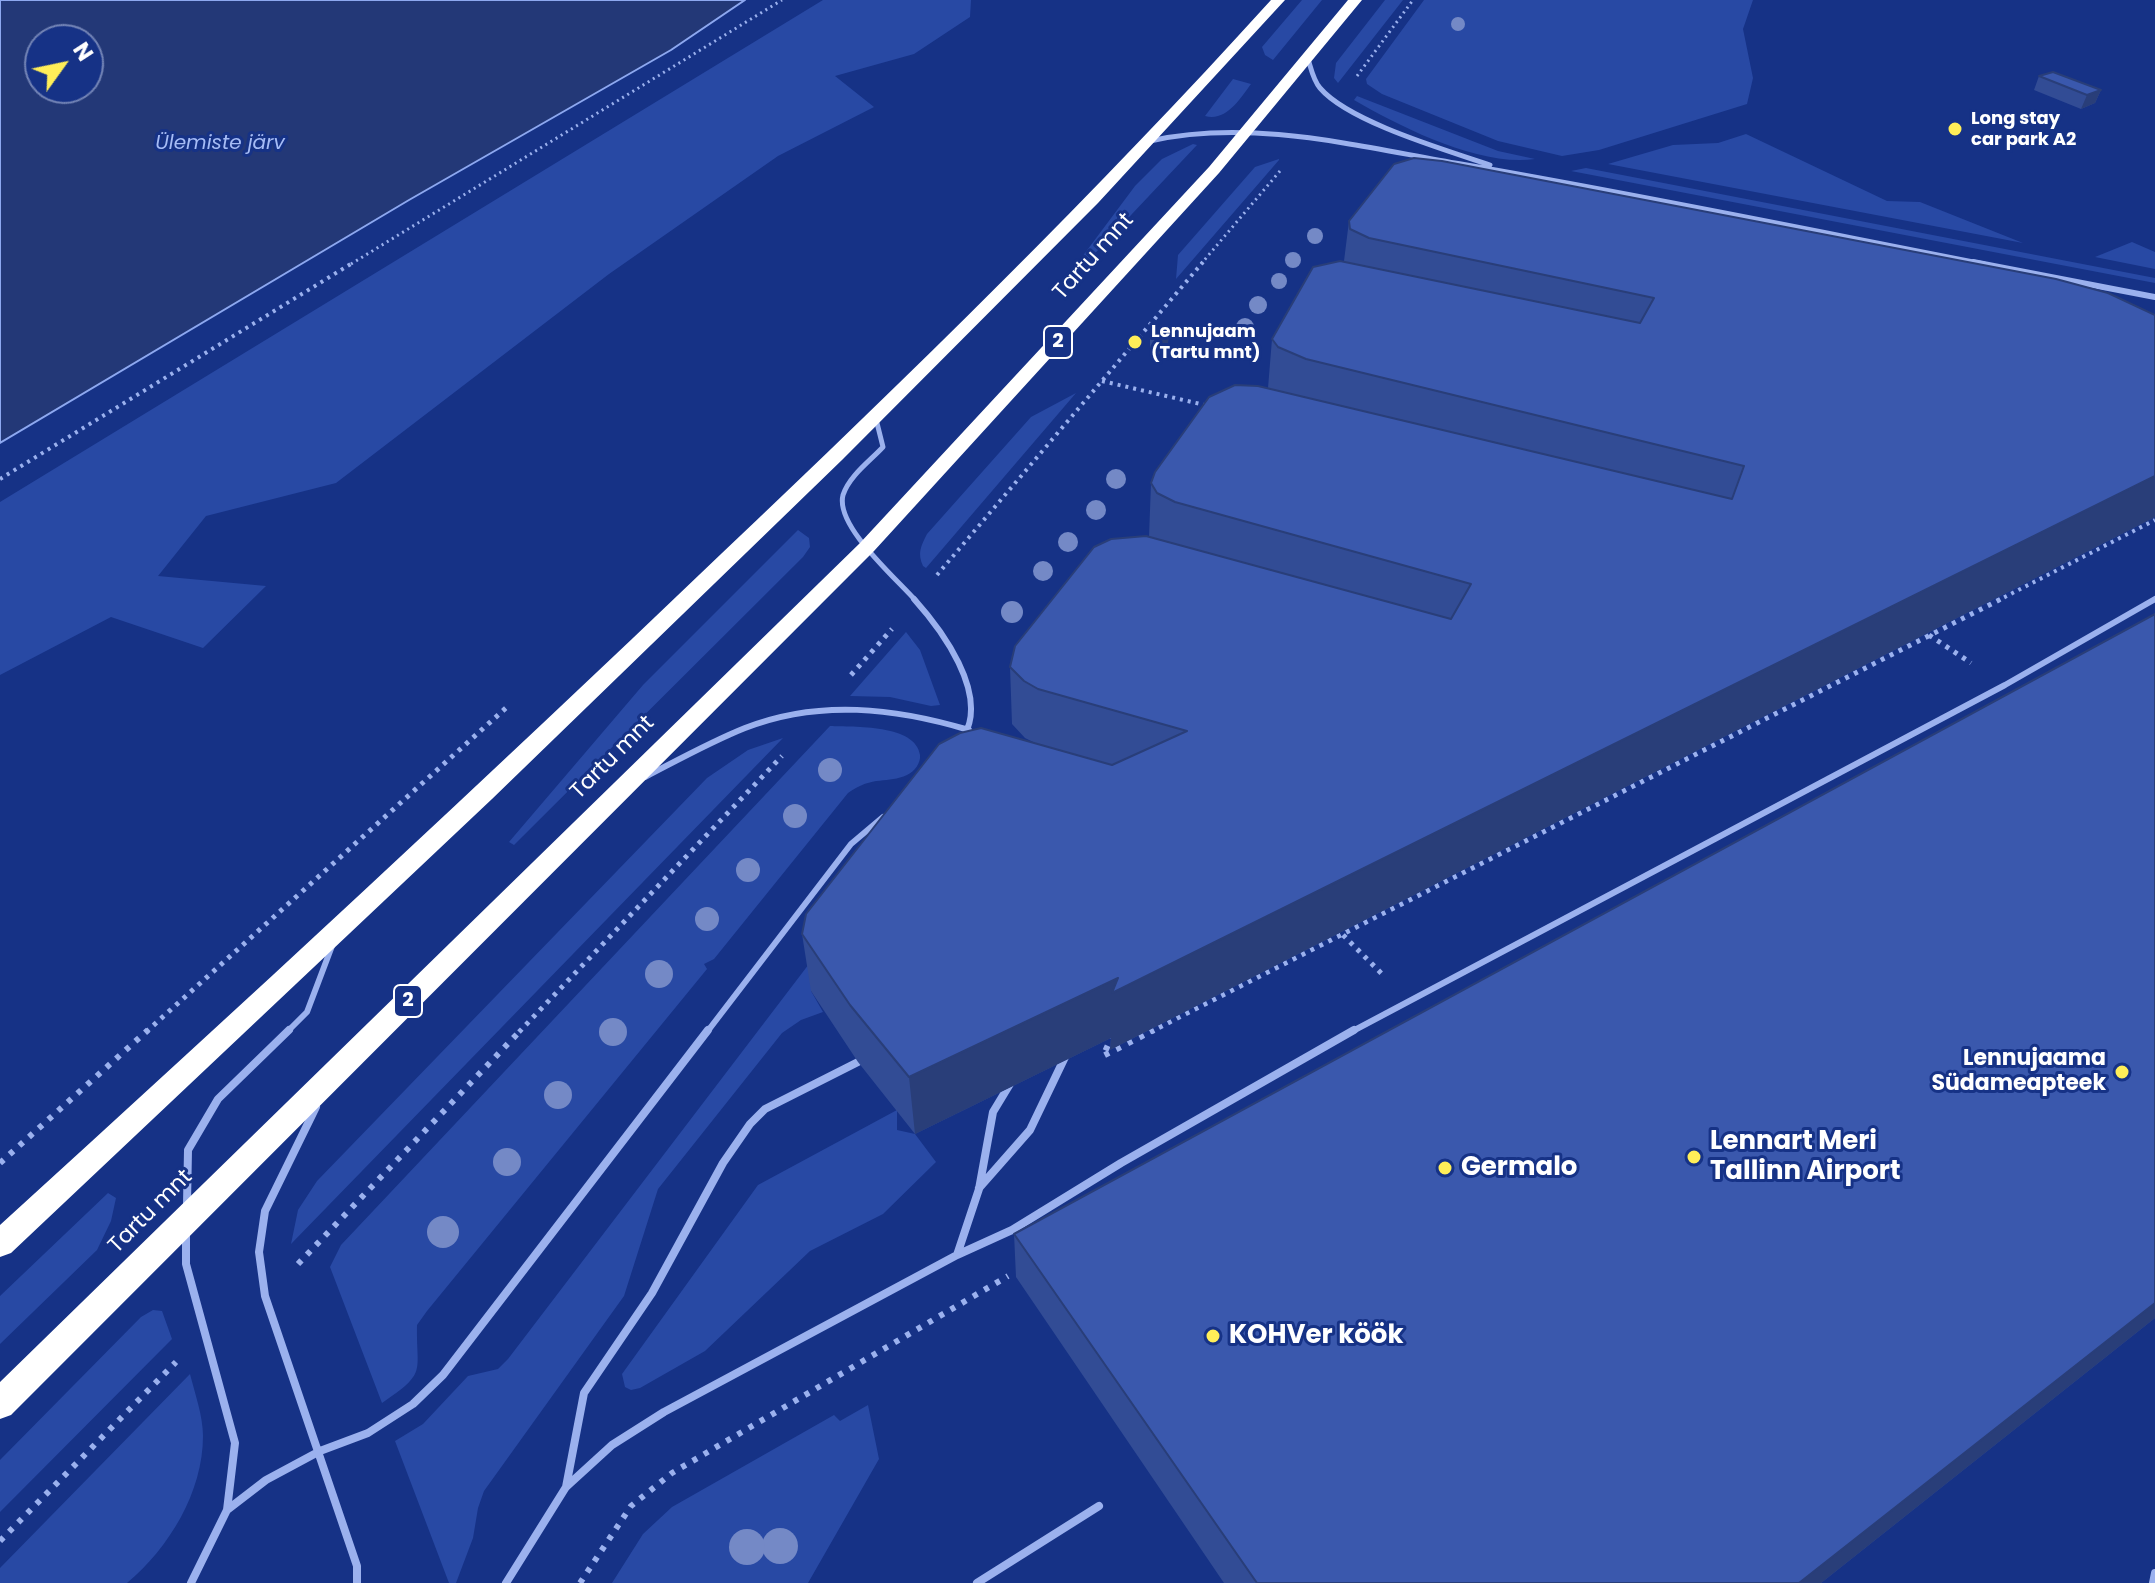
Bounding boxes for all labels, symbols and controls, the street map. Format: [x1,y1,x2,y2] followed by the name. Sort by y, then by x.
[24,24,104,104] north arrow
[65,36,100,67] text: N
[1971,108,2076,150] place label: Long stay car park A2
[1946,120,1964,138] marker: Long stay car park A2
[155,132,285,156] water label: Ülemiste järv
[1048,208,1140,306] street label: Tartu mnt
[1151,321,1260,364] place label: Lennujaam (Tartu mnt)
[1044,326,1072,358] road number: 2
[1126,333,1144,351] marker: Lennujaam (Tartu mnt)
[566,711,660,805] street label: Tartu mnt
[394,985,422,1017] road number: 2
[1931,1046,2106,1098] place label: Lennujaama Südameapteek
[2113,1063,2131,1081] marker: Lennujaama Südameapteek
[1710,1126,1900,1188] place label: Lennart Meri Tallinn Airport
[1685,1148,1703,1166] marker: Lennart Meri Tallinn Airport
[1461,1152,1577,1184] place label: Germalo
[1436,1159,1454,1177] marker: Germalo
[104,1165,198,1259] street label: Tartu mnt
[1229,1320,1403,1352] place label: KOHVer köök
[1204,1327,1222,1345] marker: KOHVer köök

